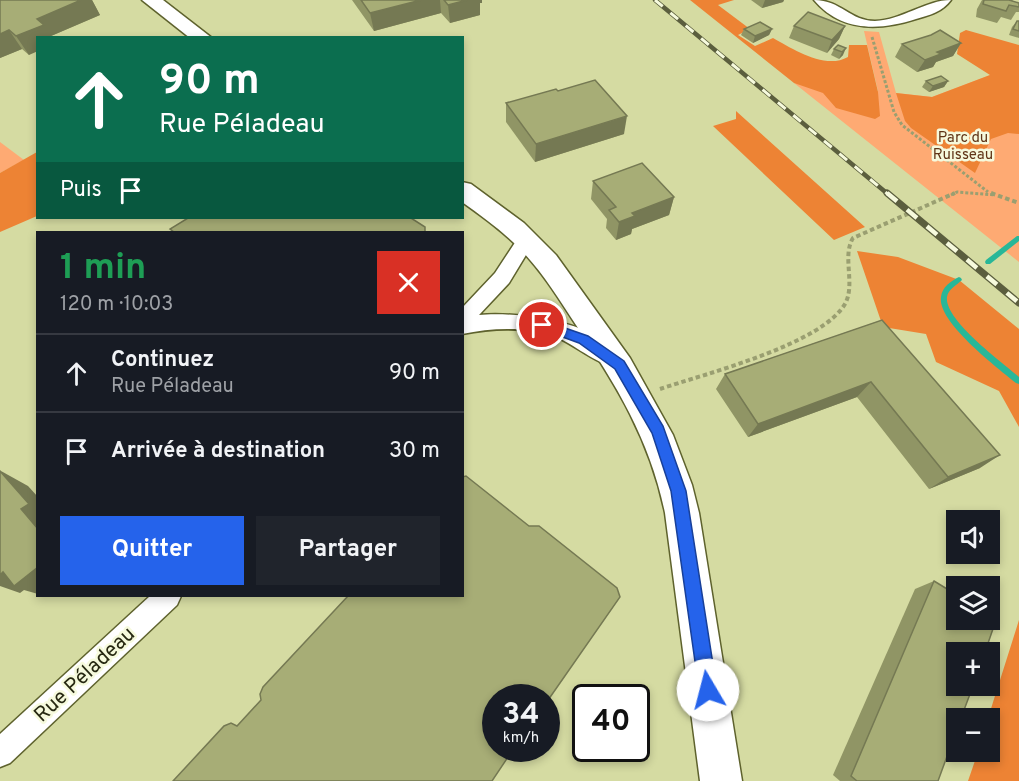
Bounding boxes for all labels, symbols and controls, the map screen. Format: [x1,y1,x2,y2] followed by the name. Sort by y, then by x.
[159,56,260,109] text: 90 m
[60,60,138,138] icon: ahead
[159,108,325,142] text: Rue Péladeau
[933,129,993,165] park label: Parc du Ruisseau
[114,174,147,207] icon: arrive
[60,177,102,204] text: Puis
[60,246,146,292] text: 1 min
[377,251,440,314] button: close
[60,292,173,318] text: 120 m · 10:03
[516,299,567,350] pin
[525,308,558,341] icon: arrive
[111,347,214,374] text: Continuez
[60,357,93,390] icon: ahead
[389,360,440,387] text: 90 m
[111,374,234,400] text: Rue Péladeau
[60,435,93,468] icon: arrive
[111,438,325,465] text: Arrivée à destination
[389,438,440,465] text: 30 m
[946,510,1000,762] map controls
[946,510,1000,564] button: sound
[60,516,244,585] button: Quitter
[256,516,440,585] button: Partager
[946,576,1000,630] button: layers
[29,621,141,729] street label: Rue Péladeau
[946,642,1000,696] button: +
[676,658,740,722] position arrow
[572,684,650,762] speed limit sign: 40
[502,697,540,734] text: 34
[946,708,1000,762] button: −
[503,729,539,748] text: km/h

